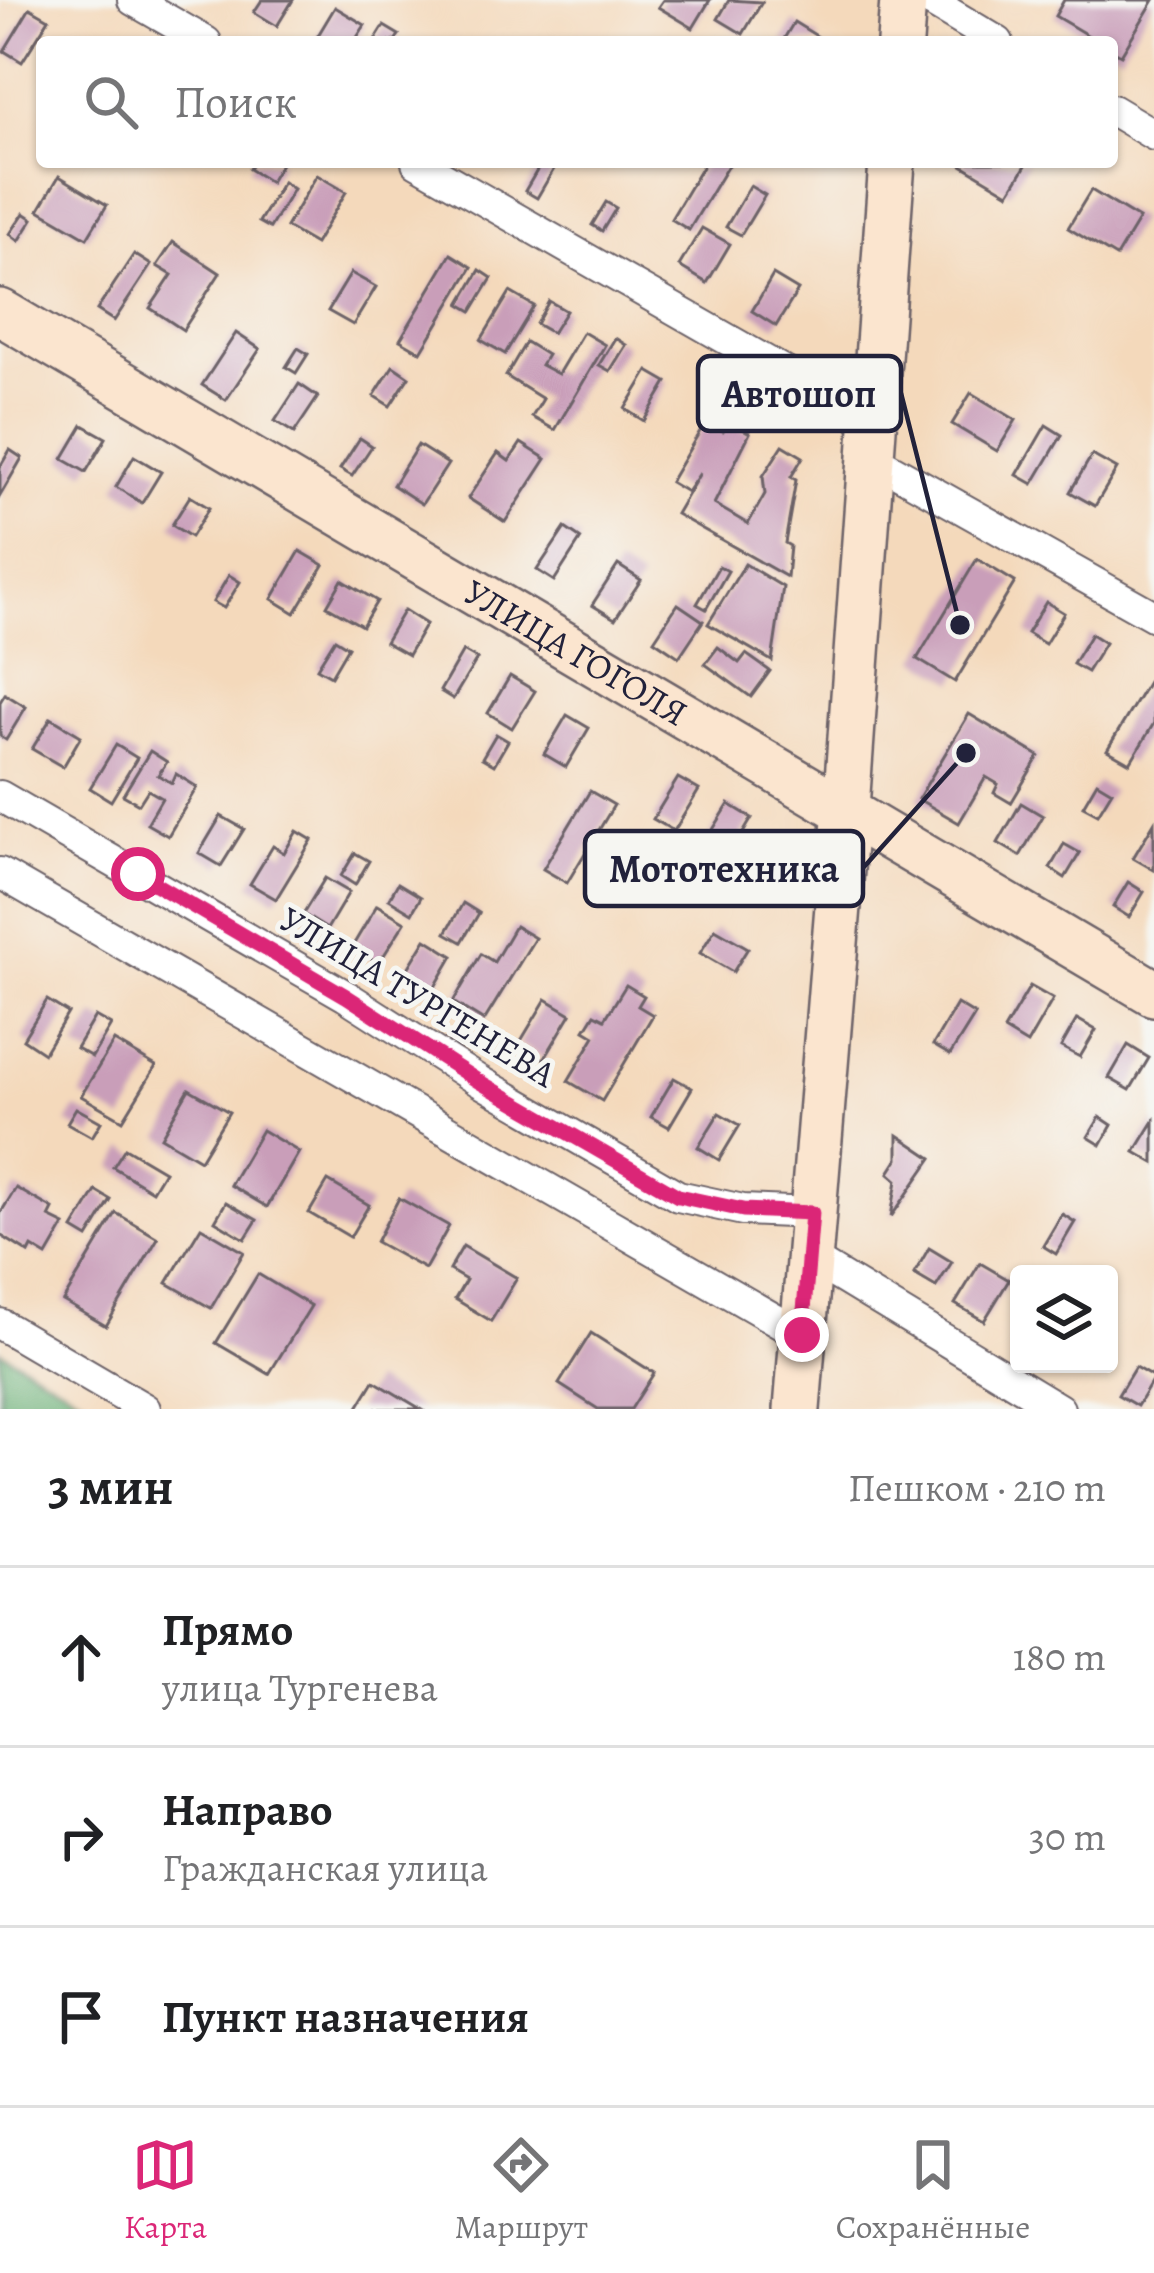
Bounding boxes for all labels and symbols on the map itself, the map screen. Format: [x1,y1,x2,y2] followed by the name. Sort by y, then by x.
[698,356,901,431] callout: Автошоп
[721,367,877,420] text: Автошоп
[455,567,697,737] street label: УЛИЦА ГОГОЛЯ
[585,831,863,906] callout: Мототехника
[609,842,840,895] text: Мототехника
[111,847,165,901] route start
[271,895,566,1099] street label: УЛИЦА ТУРГЕНЕВА
[775,1308,829,1362] route end

